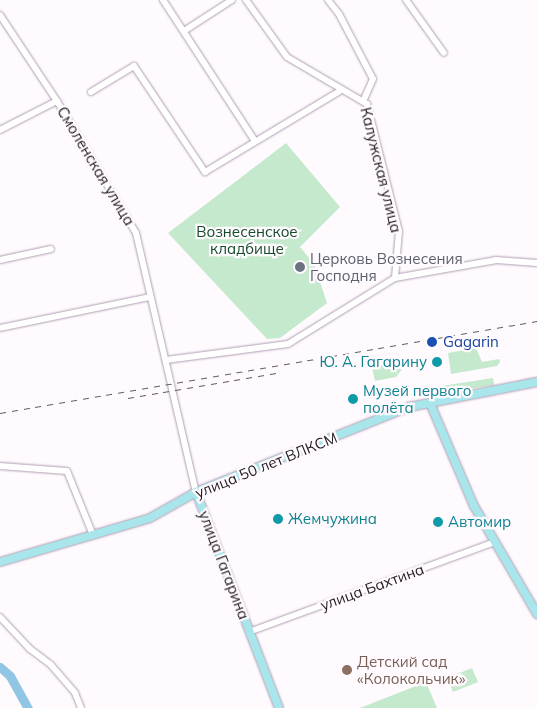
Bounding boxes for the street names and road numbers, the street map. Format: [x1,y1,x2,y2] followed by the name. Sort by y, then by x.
[53,103,139,229] street label: Смоленская улица
[357,105,405,235] street label: Калужская улица
[192,428,340,502] street label: улица 50 лет ВЛКСМ
[195,508,253,622] street label: улица Гагарина
[318,560,426,614] street label: улица Бахтина

